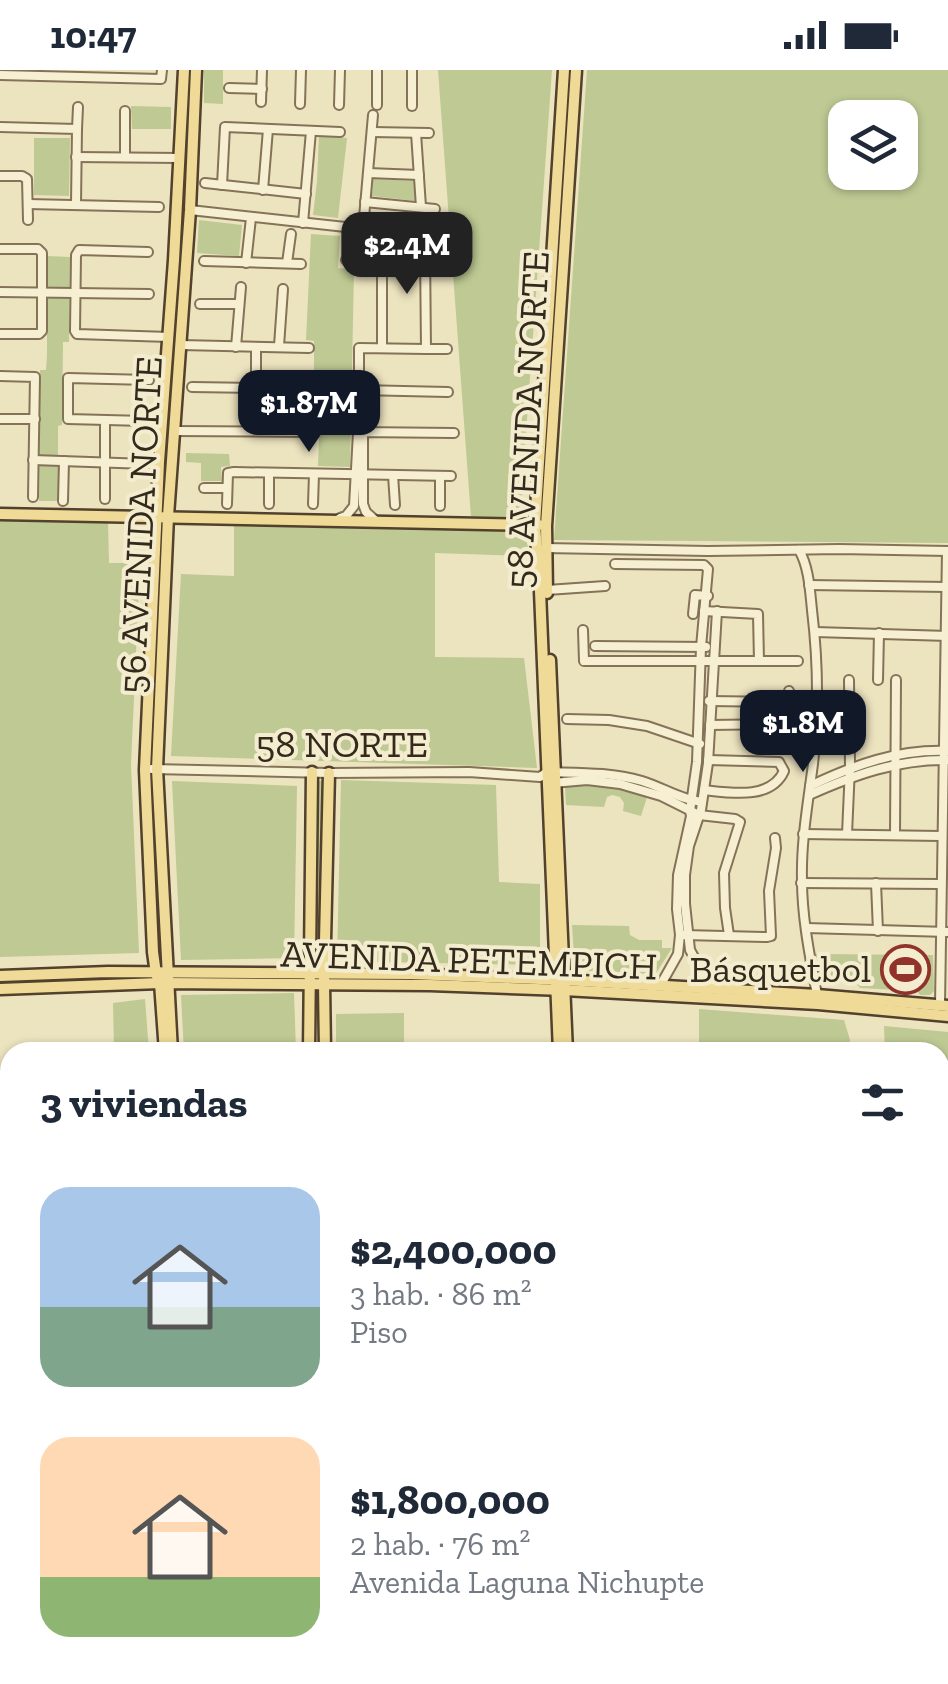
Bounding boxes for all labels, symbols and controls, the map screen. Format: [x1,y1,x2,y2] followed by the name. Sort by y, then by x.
[50,12,136,58] text: 10:47
[828,100,918,190] map controls
[828,100,918,190] button: layers
[337,212,477,297] pin: $2.4M
[363,225,451,263] text: $2.4M
[495,250,559,590] street label: 58 AVENIDA NORTE
[108,355,172,695] street label: 56 AVENIDA NORTE
[228,370,390,455] pin: $1.87M
[260,383,358,421] text: $1.87M
[733,690,873,775] pin: $1.8M
[762,703,844,741] text: $1.8M
[256,721,428,767] street label: 58 NORTE
[280,930,658,990] street label: AVENIDA PETEMPICH
[880,943,932,995] sports icon: Básquetbol
[690,946,871,992] place label: Básquetbol
[855,1075,910,1130] icon: filters
[40,1077,248,1128] text: 3 viviendas
[350,1224,557,1275] text: $2,400,000
[120,1227,240,1347] icon: home
[350,1275,532,1313] text: 3 hab. · 86 m²
[350,1313,408,1351] text: Piso
[350,1474,550,1525] text: $1,800,000
[120,1477,240,1597] icon: home
[350,1525,530,1563] text: 2 hab. · 76 m²
[350,1563,704,1601] text: Avenida Laguna Nichupte

